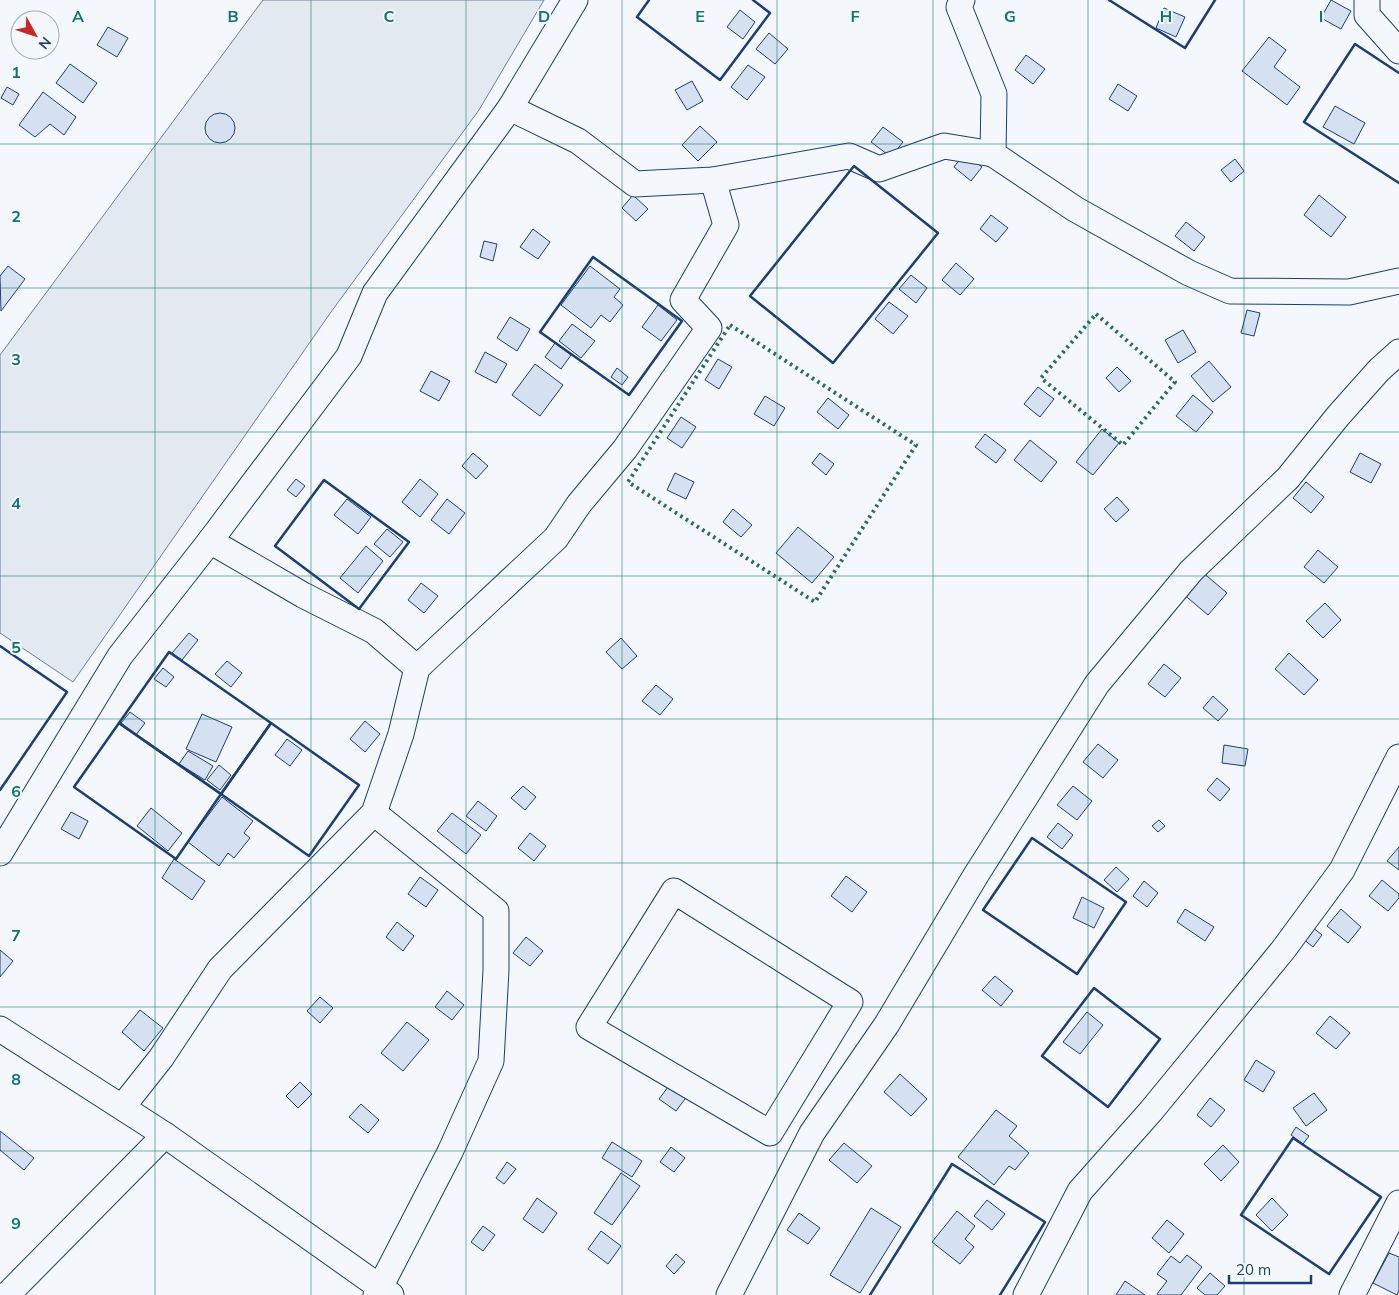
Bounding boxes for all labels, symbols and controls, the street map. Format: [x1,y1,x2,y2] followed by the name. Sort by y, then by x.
[72,6,84,26] text: A
[227,6,239,26] text: B
[384,6,395,26] text: C
[538,6,550,26] text: D
[695,6,705,26] text: E
[850,6,860,26] text: F
[1004,6,1016,26] text: G
[1160,6,1172,26] text: H
[1319,6,1323,26] text: I
[10,10,60,60] north arrow
[35,34,55,53] text: N
[11,62,21,82] text: 1
[11,206,21,226] text: 2
[11,349,21,369] text: 3
[11,493,21,513] text: 4
[11,637,21,657] text: 5
[11,781,21,801] text: 6
[11,925,21,945] text: 7
[11,1069,21,1089] text: 8
[11,1213,21,1233] text: 9
[1229,1252,1312,1284] scale bar
[1236,1260,1271,1279] text: 20 m

